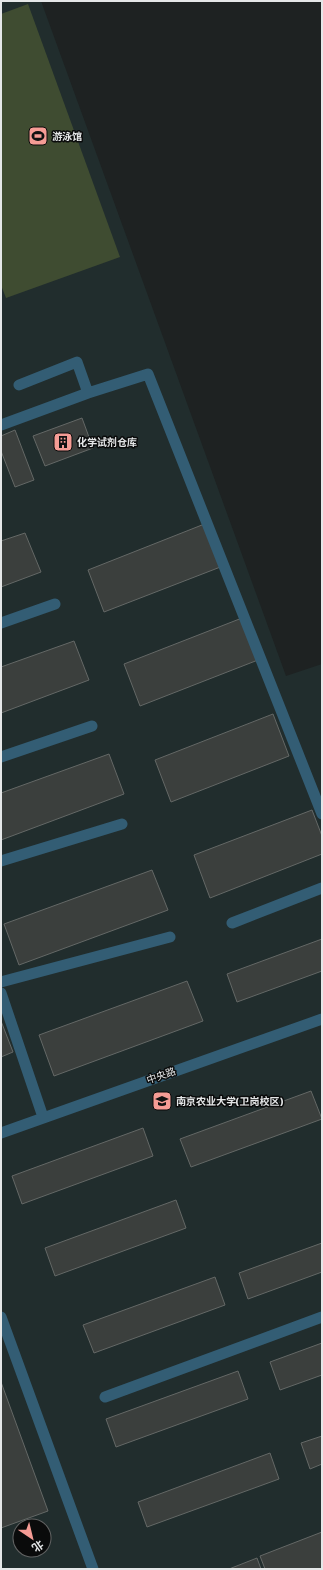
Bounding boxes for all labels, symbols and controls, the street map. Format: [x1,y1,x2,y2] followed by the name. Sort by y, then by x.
[27,125,49,147] sports icon: 游泳馆
[52,130,82,142] place label: 游泳馆
[52,431,74,453] building icon: 化学试剂仓库
[77,436,137,448] place label: 化学试剂仓库
[145,1064,177,1086] street label: 中央路
[151,1090,173,1112] school or university icon: 南京农业大学(卫岗校区)
[176,1095,283,1107] place label: 南京农业大学(卫岗校区)
[12,1518,52,1558] north arrow
[30,1538,46,1555] text: 北

